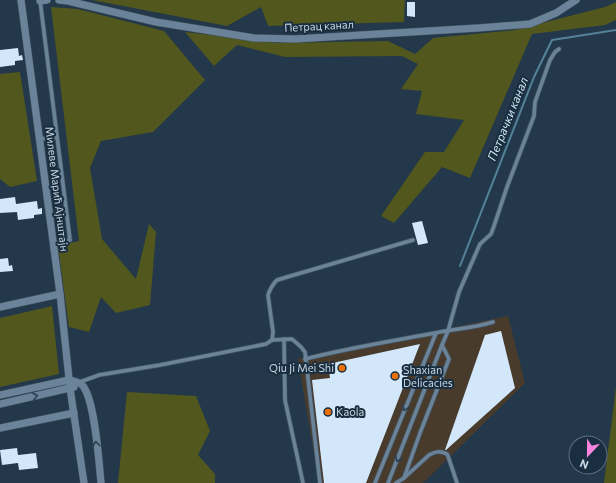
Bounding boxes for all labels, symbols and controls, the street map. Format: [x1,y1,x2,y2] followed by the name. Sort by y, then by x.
[284,17,354,34] street label: Петрац канал
[484,75,530,162] water label: Петрачки канал
[43,126,72,252] street label: Милеве Марић Ајнштајн
[269,361,334,375] place label: Qiu Ji Mei Shi
[337,363,347,373] marker: Qiu Ji Mei Shi
[403,363,453,389] place label: Shaxian Delicacies
[390,371,400,381] marker: Shaxian Delicacies
[32,393,38,401] one-way arrow
[402,403,410,411] one-way arrow
[336,405,364,418] place label: Kaola
[323,407,333,417] marker: Kaola
[568,435,608,475] north arrow
[92,441,101,447] one-way arrow
[394,456,402,463] one-way arrow
[578,457,590,472] text: N

